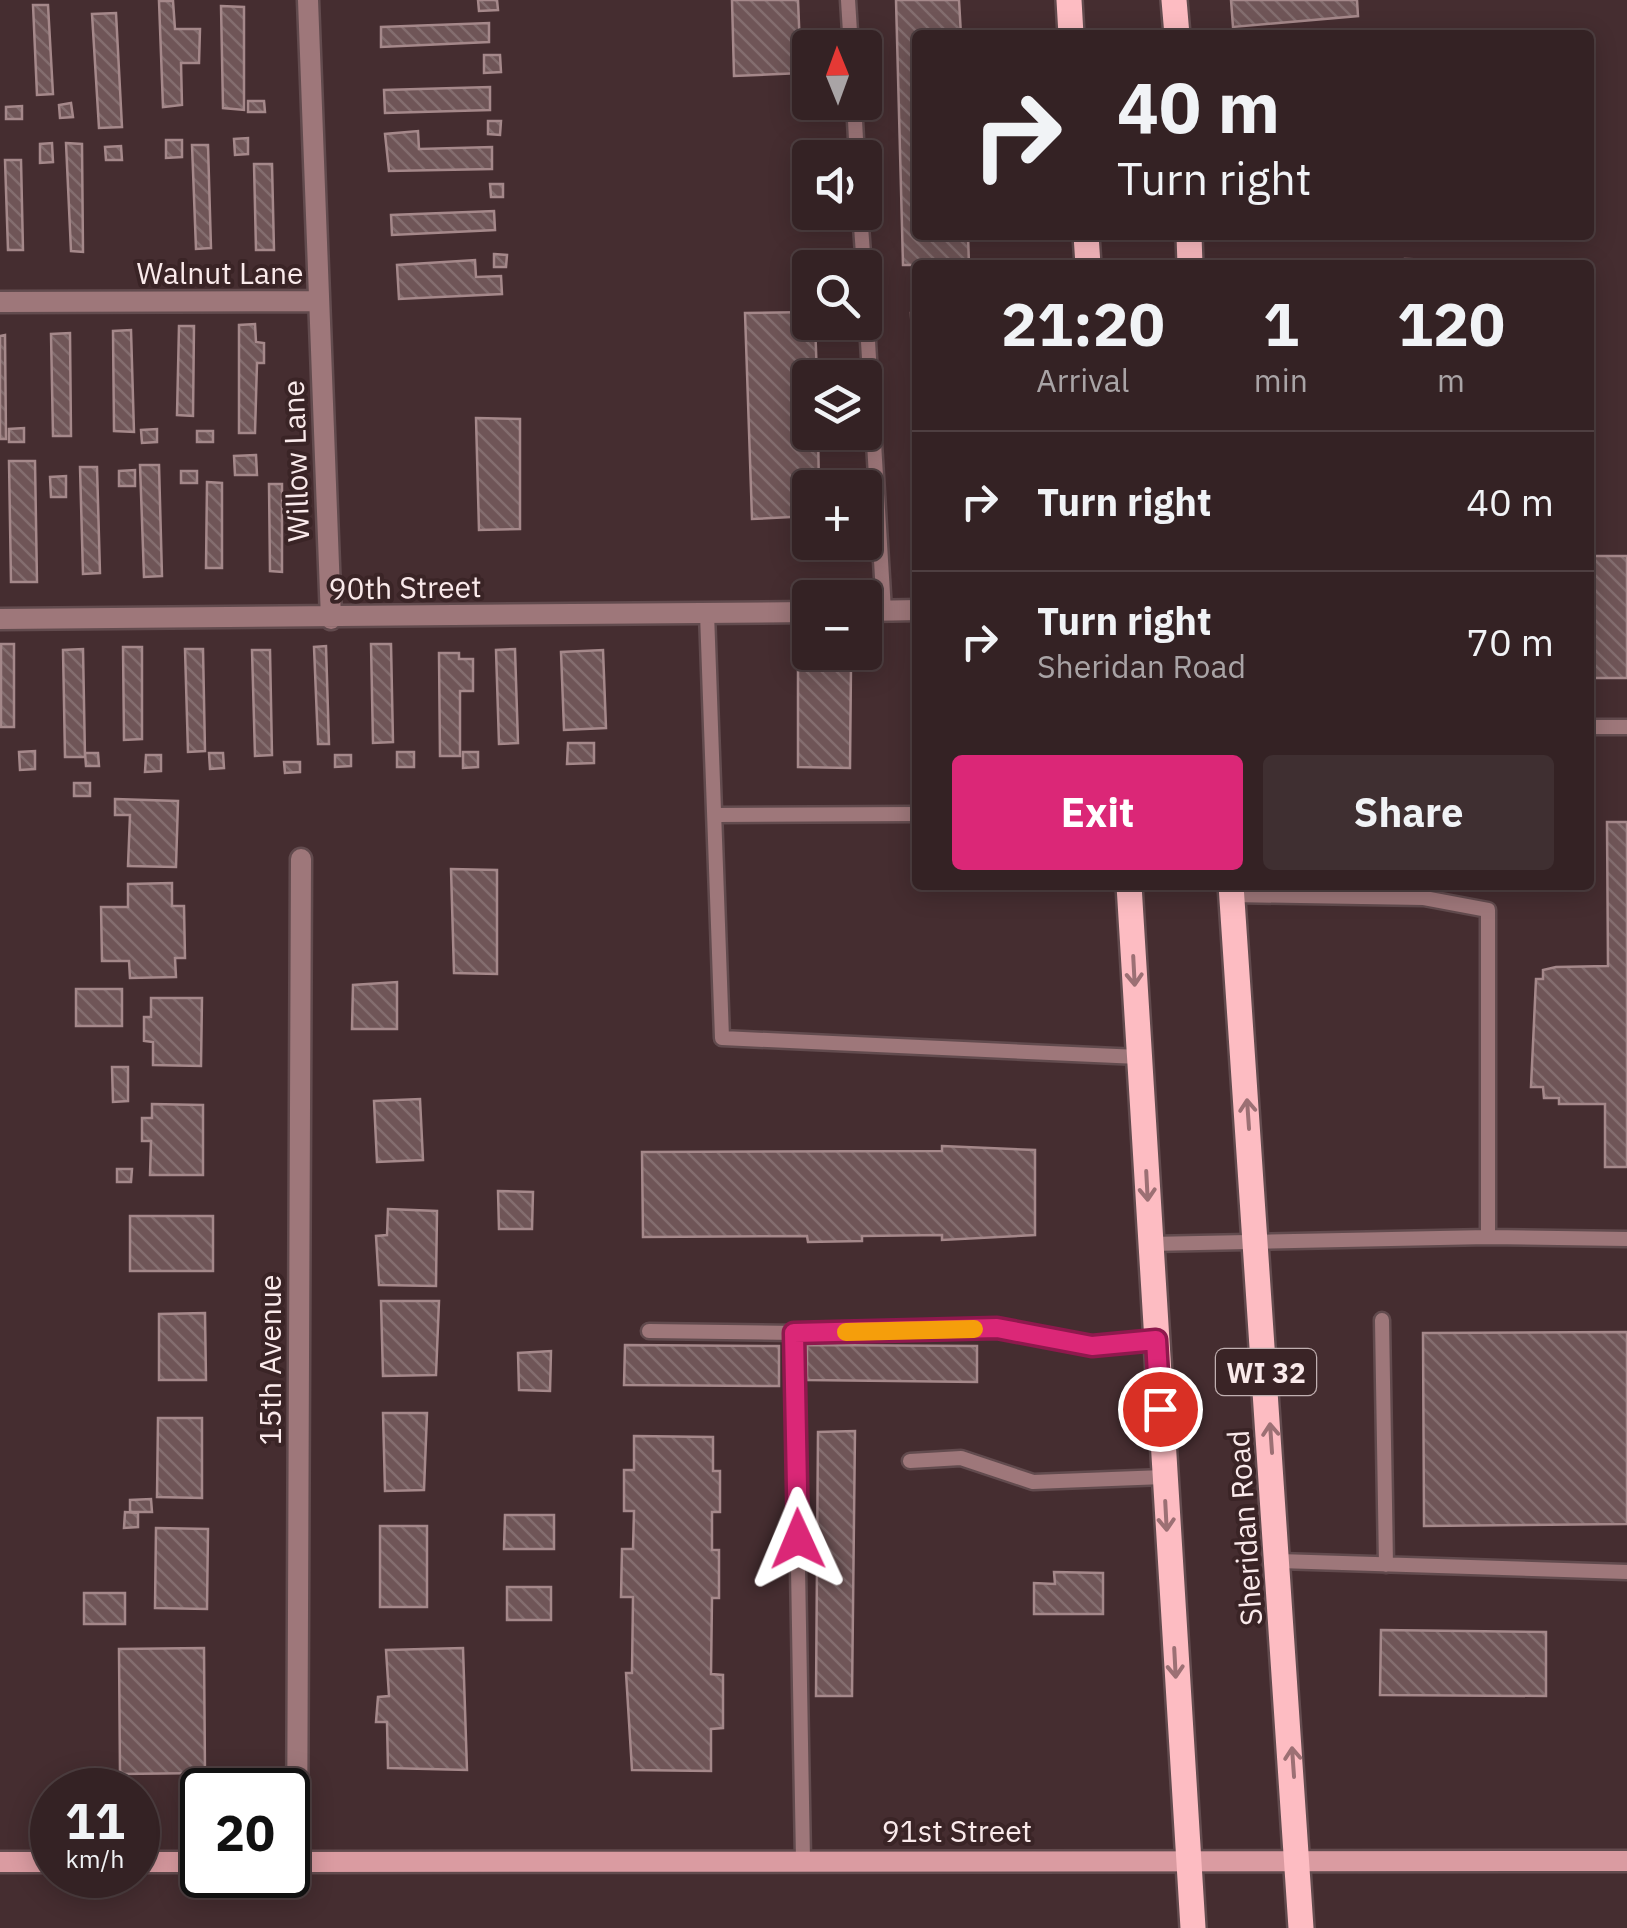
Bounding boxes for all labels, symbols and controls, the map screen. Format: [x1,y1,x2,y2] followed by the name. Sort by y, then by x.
[792,30,882,120] north arrow
[792,30,882,670] map controls
[1117,61,1280,152] text: 40 m
[952,70,1082,200] icon: right
[792,140,882,230] button: sound
[1117,149,1312,207] text: Turn right
[792,250,882,340] button: search
[137,253,303,292] street label: Walnut Lane
[1001,284,1165,363] text: 21:20
[1263,284,1299,363] text: 1
[1397,284,1505,363] text: 120
[1036,359,1130,401] text: Arrival
[1254,359,1308,401] text: min
[1437,359,1465,401] text: m
[792,360,882,450] button: layers
[273,380,317,542] street label: Willow Lane
[792,470,882,560] button: +
[952,474,1007,529] icon: right
[1037,477,1212,526] text: Turn right
[1466,477,1554,526] text: 40 m
[328,566,482,608] street label: 90th Street
[792,580,882,670] button: −
[1037,596,1212,645] text: Turn right
[952,614,1007,669] icon: right
[1466,617,1554,666] text: 70 m
[1037,645,1246,687] text: Sheridan Road
[952,755,1243,870] button: Exit
[1263,755,1554,870] button: Share
[1125,954,1144,987] one-way arrow
[1238,1098,1257,1130] one-way arrow
[1138,1169,1157,1201] one-way arrow
[250,1275,289,1445] street label: 15th Avenue
[1216,1349,1316,1395] road number: WI 32
[1118,1367,1203,1452] pin
[1133,1382,1188,1437] icon: arrive
[1261,1423,1280,1455] one-way arrow
[1218,1429,1270,1627] street label: Sheridan Road
[746,1487,850,1591] position arrow
[1157,1500,1176,1532] one-way arrow
[1166,1646,1185,1678] one-way arrow
[1283,1747,1302,1779] one-way arrow
[180,1768,310,1898] speed limit sign: 20
[65,1788,125,1853] text: 11
[882,1811,1032,1850] street label: 91st Street
[66,1842,124,1875] text: km/h

